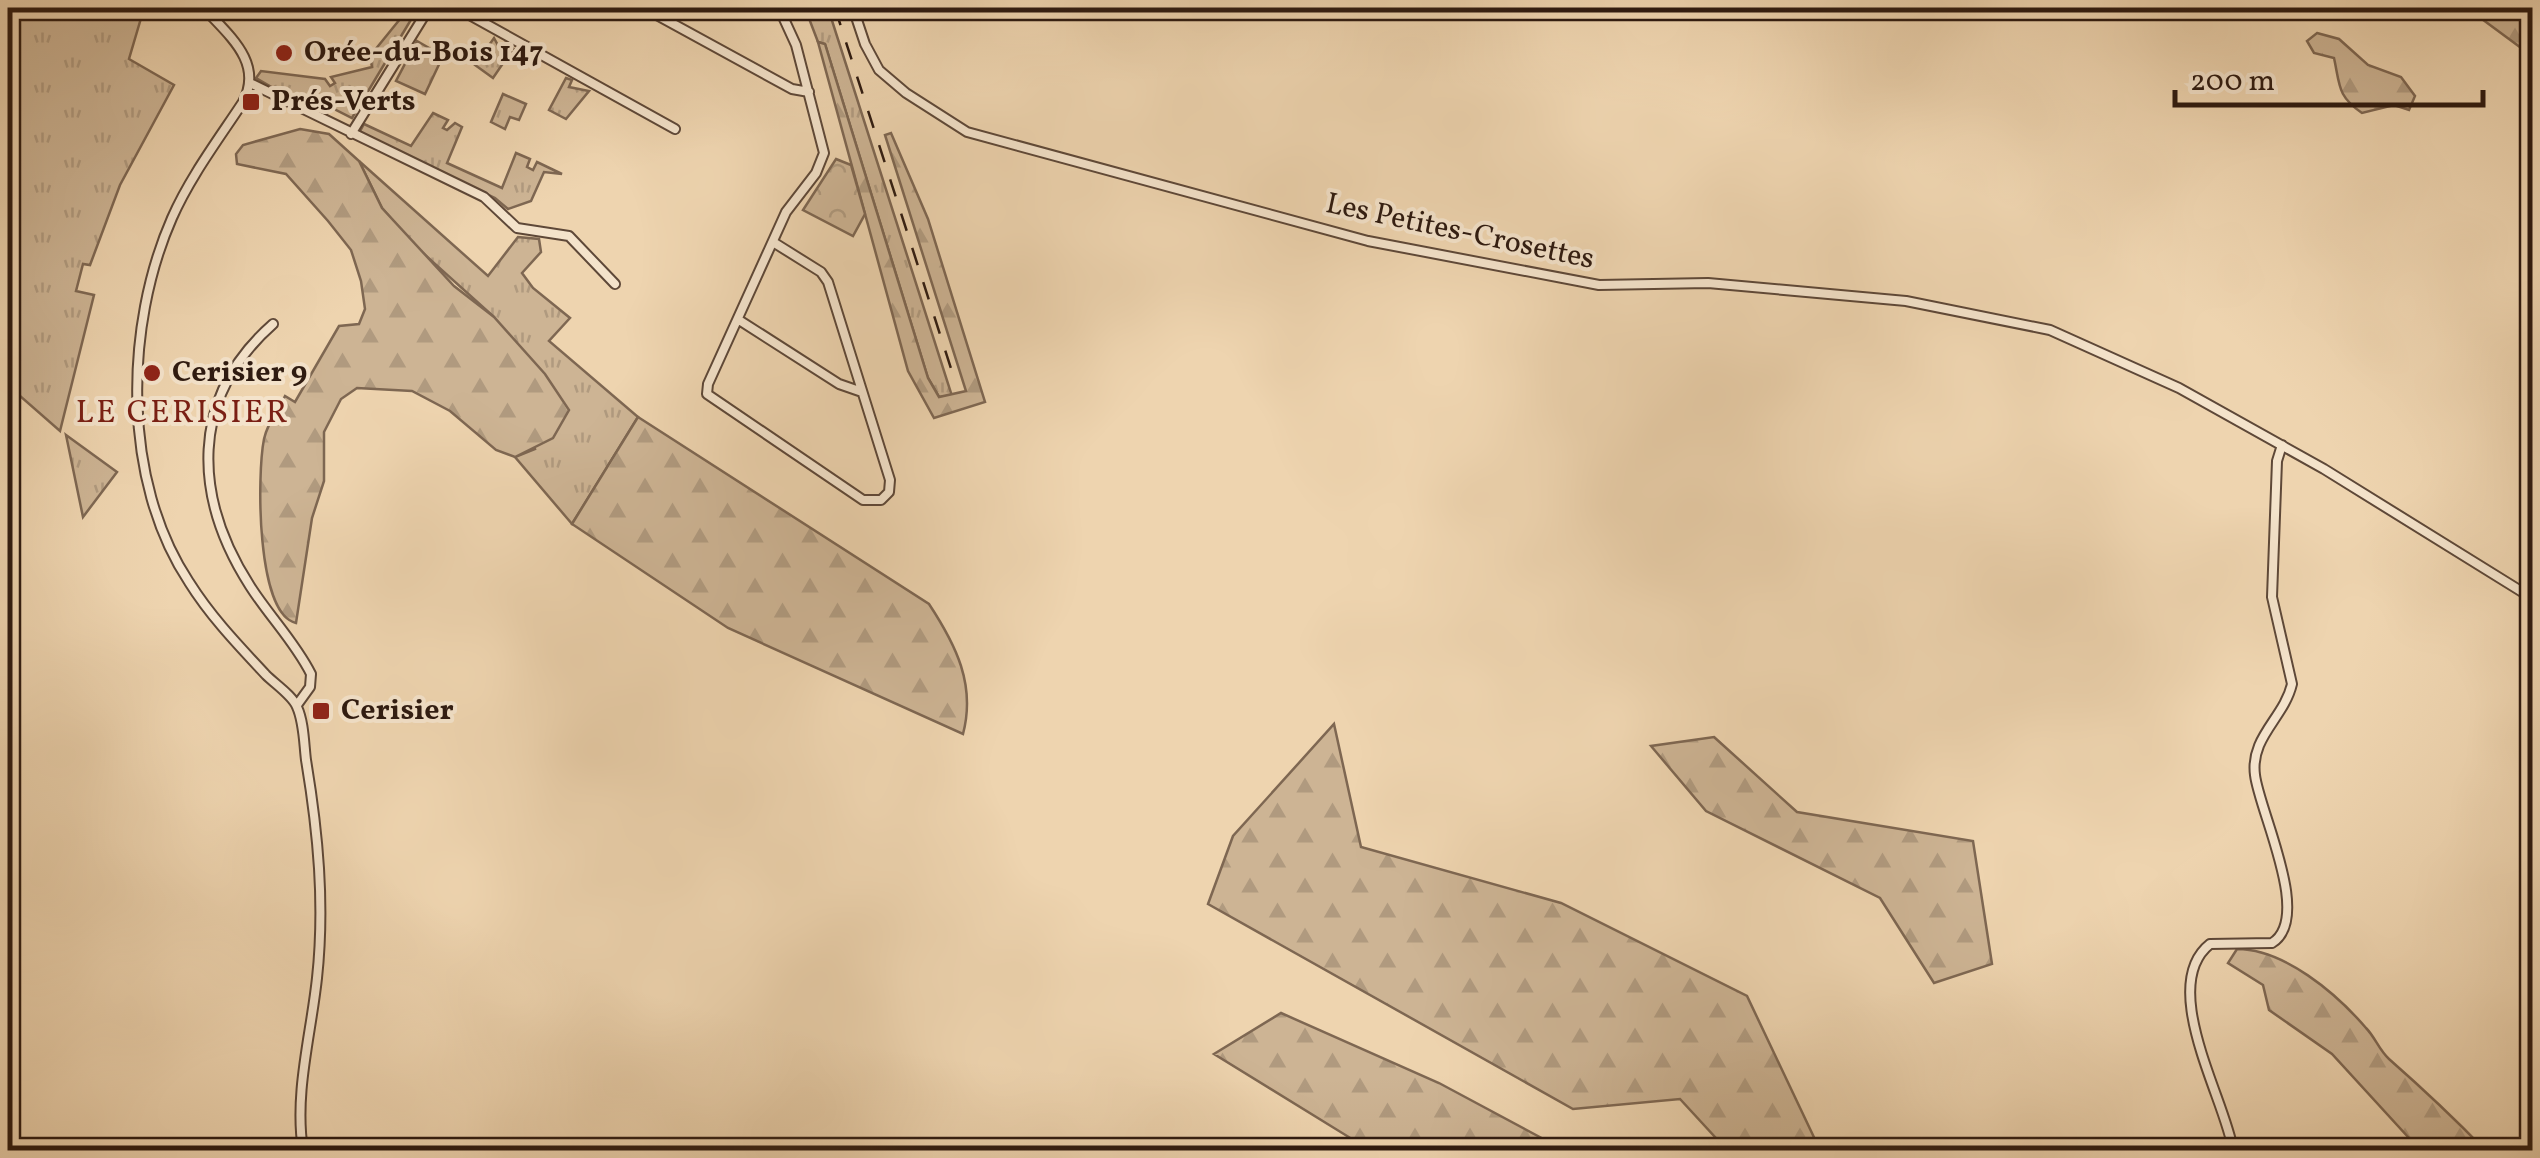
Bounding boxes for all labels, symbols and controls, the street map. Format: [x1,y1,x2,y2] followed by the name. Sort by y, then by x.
[304,32,544,74] place label: Orée-du-Bois 147
[273,42,295,64] marker: Orée-du-Bois 147
[2175,45,2482,107] scale bar
[2190,61,2275,103] text: 200 m
[271,81,416,123] place label: Prés-Verts
[240,91,262,113] marker: Prés-Verts
[1322,183,1598,281] street label: Les Petites-Crosettes
[172,352,307,394] place label: Cerisier 9
[141,362,163,384] marker: Cerisier 9
[76,392,290,436] district label: LE CERISIER
[341,690,454,732] place label: Cerisier
[310,700,332,722] marker: Cerisier

